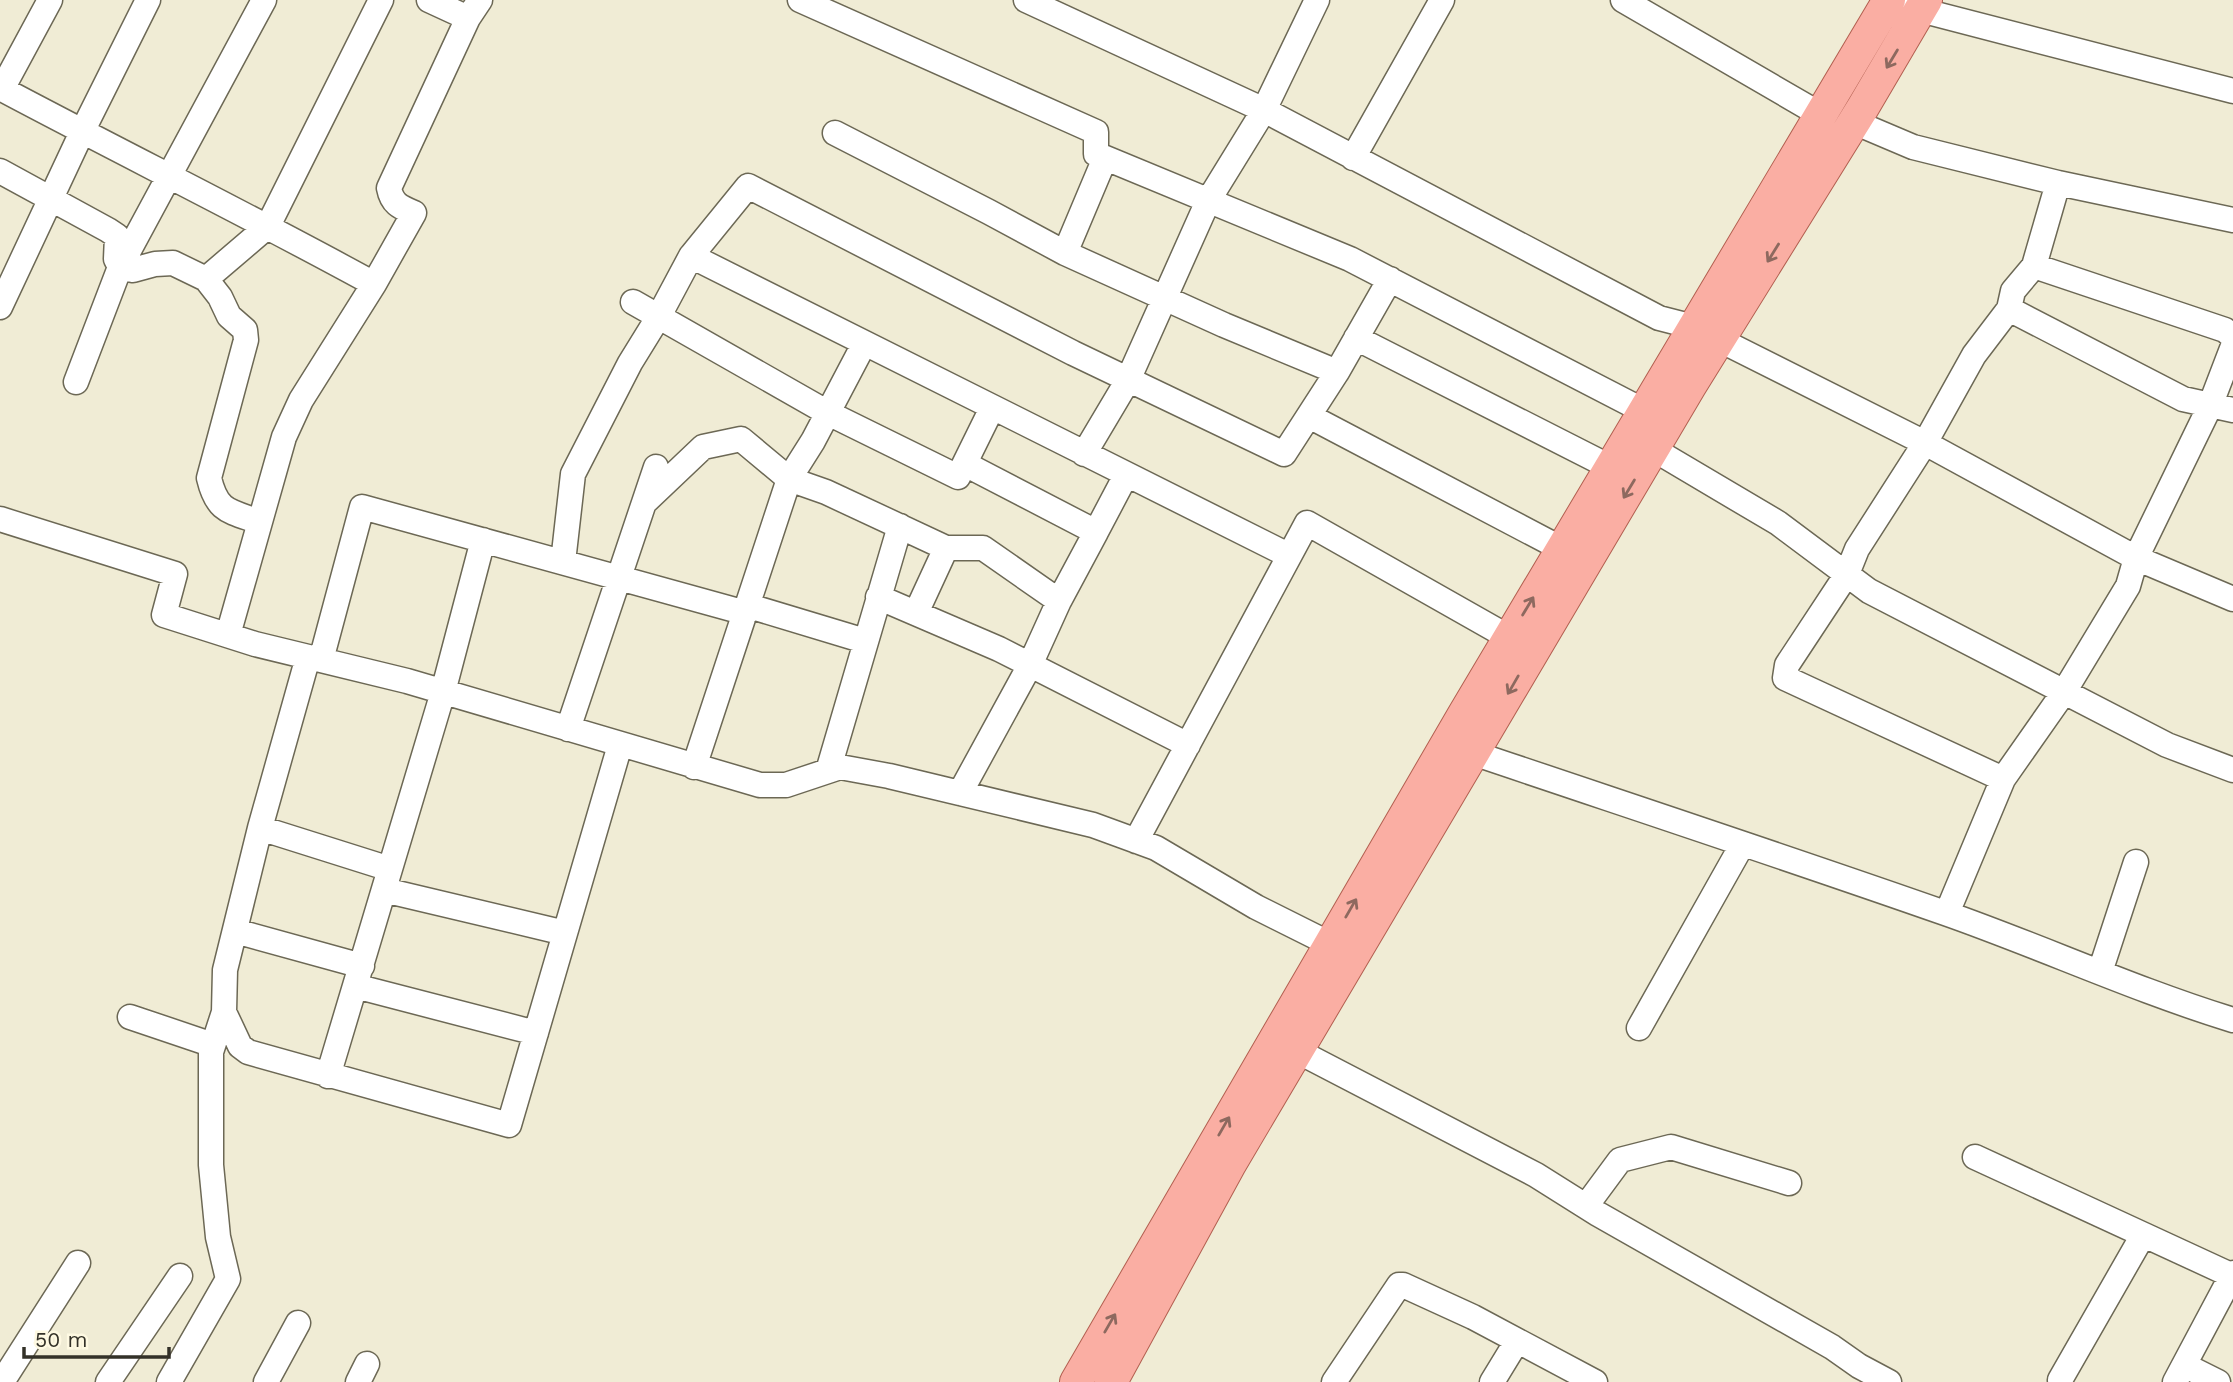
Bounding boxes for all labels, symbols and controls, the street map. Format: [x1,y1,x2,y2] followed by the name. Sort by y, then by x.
[1884,48,1898,68] one-way arrow
[1765,242,1779,262] one-way arrow
[1622,478,1636,498] one-way arrow
[1521,597,1535,617] one-way arrow
[1506,674,1520,694] one-way arrow
[1344,899,1358,919] one-way arrow
[1218,1117,1232,1137] one-way arrow
[1103,1313,1117,1333] one-way arrow
[24,1316,170,1360] scale bar
[35,1327,87,1352] text: 50 m

